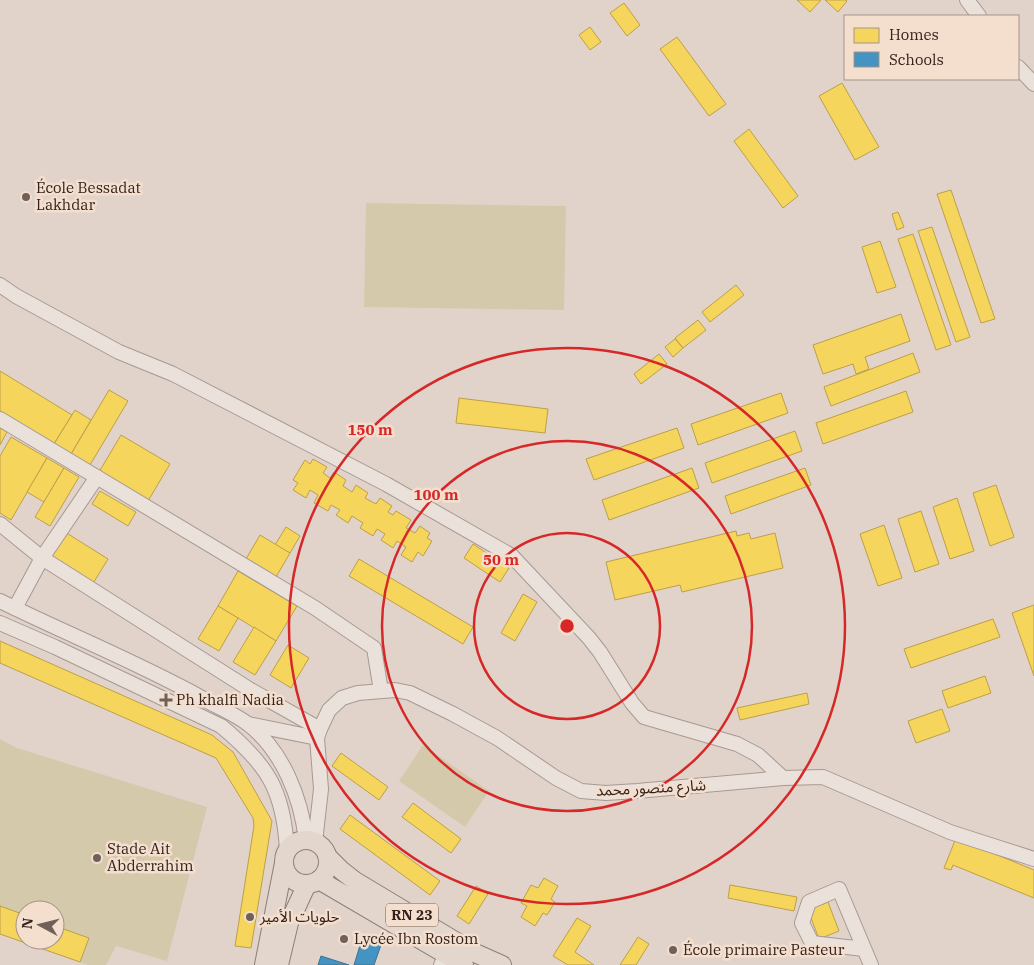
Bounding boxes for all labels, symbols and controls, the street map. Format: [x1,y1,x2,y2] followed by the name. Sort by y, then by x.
[844,15,1019,80] legend
[889,25,939,44] text: Homes
[889,50,944,69] text: Schools
[36,178,141,214] place label: École Bessadat Lakhdar
[20,191,32,203] marker: École Bessadat Lakhdar
[347,420,393,439] text: 150 m
[413,485,459,504] text: 100 m
[483,550,519,569] text: 50 m
[558,617,576,635] centre of rings
[176,690,284,709] place label: Ph khalfi Nadia
[160,694,172,706] marker: Ph khalfi Nadia
[595,775,707,803] street label: شارع منصور محمد
[107,839,193,875] place label: Stade Ait Abderrahim
[91,852,103,864] marker: Stade Ait Abderrahim
[15,900,65,950] north arrow
[386,904,438,926] road number: RN 23
[259,907,340,926] place label: حلويات الأمير
[244,911,256,923] marker: حلويات الأمير
[17,917,37,930] text: N
[354,929,478,948] place label: Lycée Ibn Rostom
[338,933,350,945] marker: Lycée Ibn Rostom
[683,940,845,959] place label: École primaire Pasteur
[667,944,679,956] marker: École primaire Pasteur

